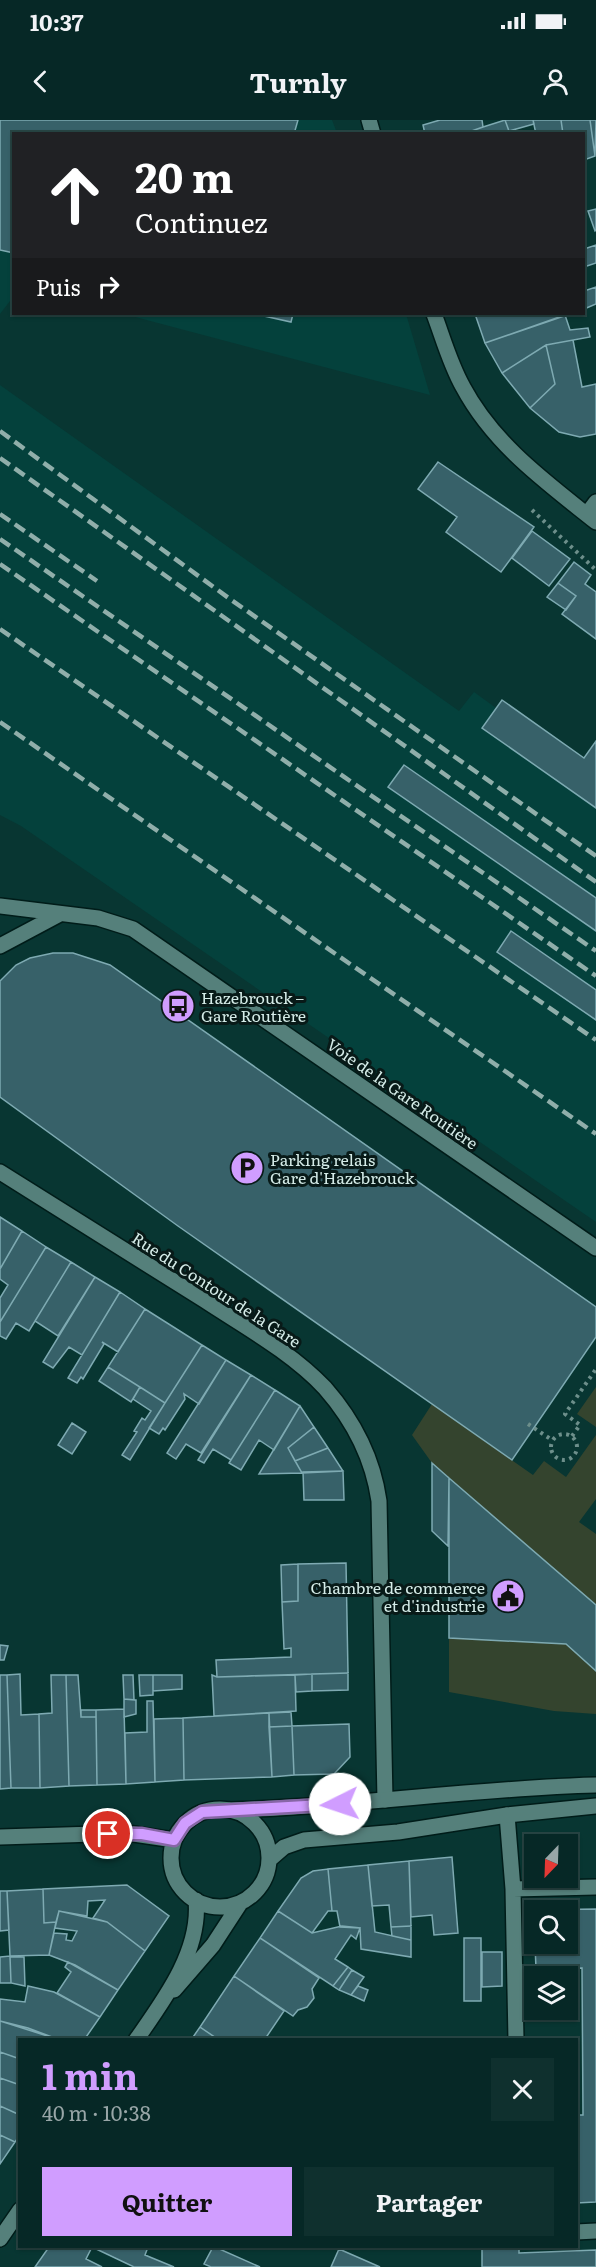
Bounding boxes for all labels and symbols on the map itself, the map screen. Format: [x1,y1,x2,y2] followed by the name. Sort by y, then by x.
[201,985,306,1027] place label: Hazebrouck – Gare Routière
[160,988,196,1024] bus stop icon: Hazebrouck – Gare Routière
[322,1032,484,1154] street label: Voie de la Gare Routière
[270,1147,415,1189] place label: Parking relais Gare d'Hazebrouck
[229,1150,265,1186] parking icon: Parking relais Gare d'Hazebrouck
[128,1225,306,1353] street label: Rue du Contour de la Gare
[311,1575,485,1617] place label: Chambre de commerce et d'industrie
[490,1578,526,1614] public building icon: Chambre de commerce et d'industrie
[308,1772,372,1836] position arrow
[82,1808,133,1859] pin
[524,1834,578,1888] north arrow

